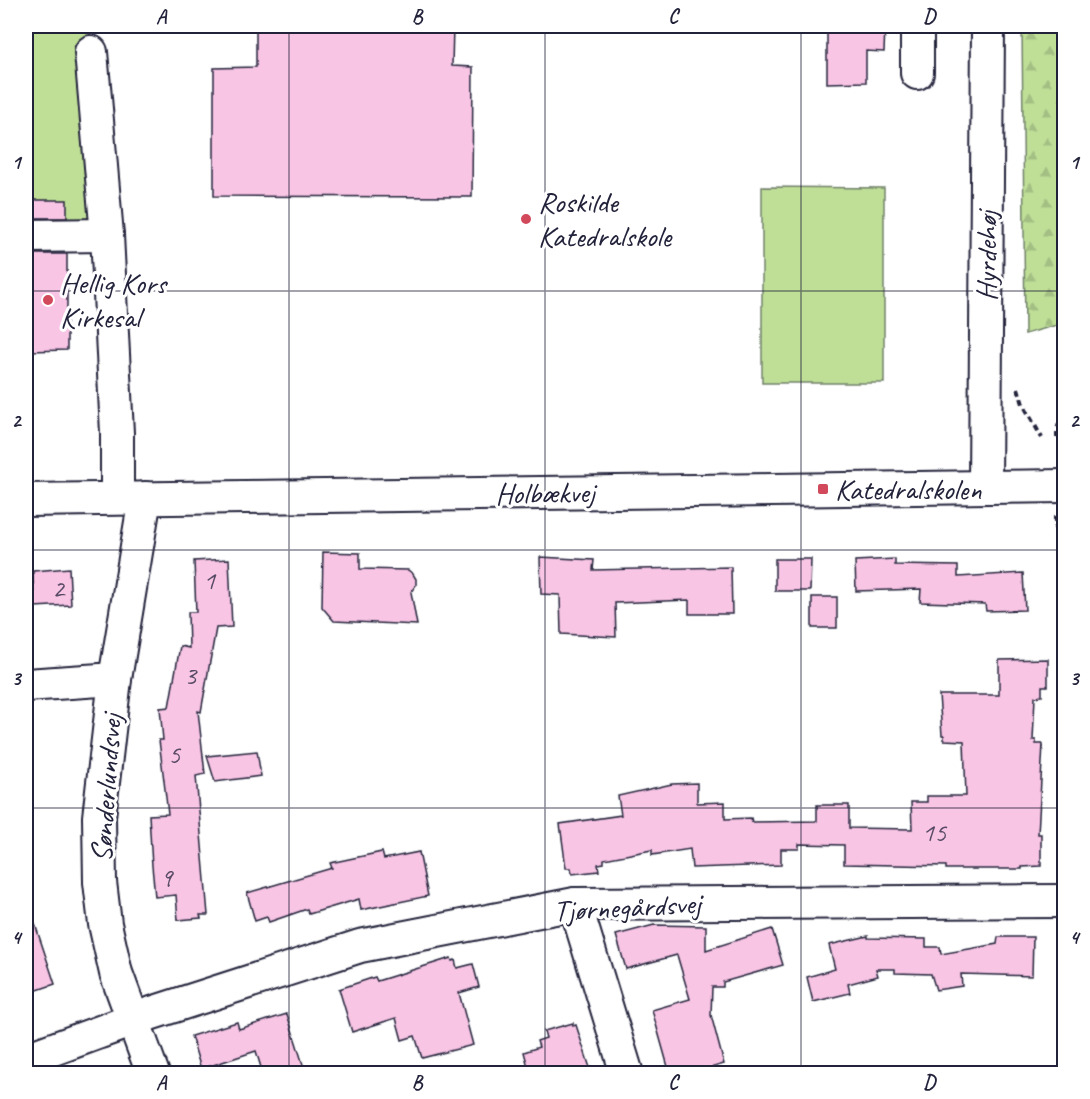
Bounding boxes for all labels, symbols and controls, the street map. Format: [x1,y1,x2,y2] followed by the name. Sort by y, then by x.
[156,4,168,29] text: A
[412,4,424,29] text: B
[668,4,680,29] text: C
[923,4,937,29] text: D
[12,150,23,175] text: 1
[1070,150,1081,175] text: 1
[538,183,673,255] place label: Roskilde Katedralskole
[967,208,1005,301] street label: Hyrdehøj
[519,212,533,226] marker: Roskilde Katedralskole
[60,264,169,336] place label: Hellig Kors Kirkesal
[41,293,55,307] marker: Hellig Kors Kirkesal
[12,408,23,433] text: 2
[1070,408,1081,433] text: 2
[835,470,982,508] place label: Katedralskolen
[495,473,598,513] street label: Holbækvej
[816,482,830,496] marker: Katedralskolen
[203,563,217,597] house number: 1
[52,571,66,605] house number: 2
[184,658,198,692] house number: 3
[12,666,23,691] text: 3
[1070,666,1081,691] text: 3
[82,710,130,863] street label: Sønderlundsvej
[168,737,182,771] house number: 5
[922,815,948,849] house number: 15
[160,860,174,894] house number: 9
[552,884,706,930] street label: Tjørnegårdsvej
[12,925,24,950] text: 4
[1070,925,1082,950] text: 4
[156,1070,168,1095] text: A
[412,1070,424,1095] text: B
[668,1070,680,1095] text: C
[923,1070,937,1095] text: D

